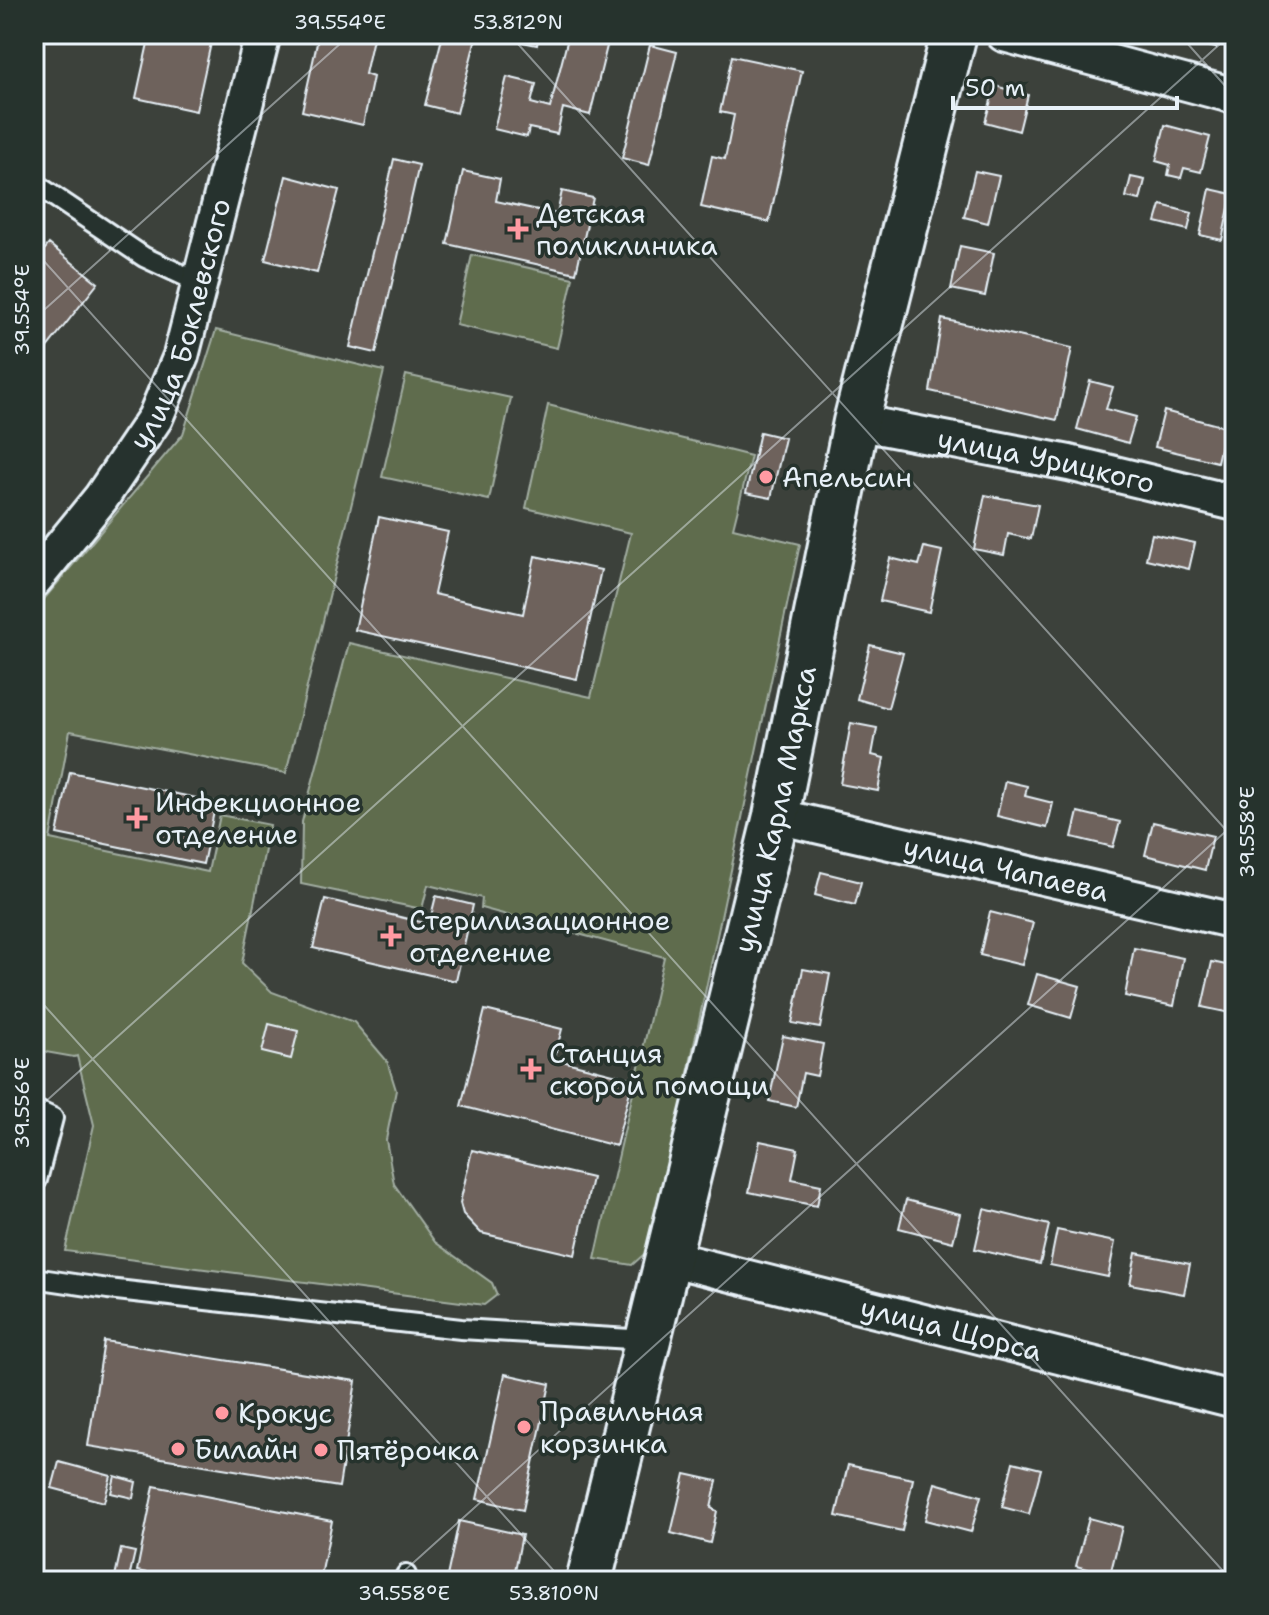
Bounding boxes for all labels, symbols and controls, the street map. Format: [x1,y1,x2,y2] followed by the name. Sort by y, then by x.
[294,9,386,35] text: 39.554°E
[473,9,563,35] text: 53.812°N
[953,60,1177,110] scale bar
[965,72,1025,104] text: 50 m
[120,194,239,457] street label: улица Боклевского
[536,194,718,264] place label: Детская поликлиника
[507,218,529,240] marker: Детская поликлиника
[9,264,35,356] text: 39.554°E
[934,419,1159,502] street label: улица Урицкого
[782,458,912,496] place label: Апельсин
[757,468,775,486] marker: Апельсин
[724,662,825,956] street label: улица Карла Маркса
[155,783,361,853] place label: Инфекционное отделение
[1234,786,1260,878] text: 39.558°E
[126,807,148,829] marker: Инфекционное отделение
[900,827,1112,910] street label: улица Чапаева
[409,901,671,971] place label: Стерилизационное отделение
[380,925,402,947] marker: Стерилизационное отделение
[549,1034,769,1104] place label: Станция скорой помощи
[9,1057,35,1149] text: 39.556°E
[520,1058,542,1080] marker: Станция скорой помощи
[856,1288,1046,1370] street label: улица Щорса
[540,1392,704,1462] place label: Правильная корзинка
[238,1394,332,1432] place label: Крокус
[213,1404,231,1422] marker: Крокус
[515,1418,533,1436] marker: Правильная корзинка
[194,1430,298,1468] place label: Билайн
[337,1431,479,1469] place label: Пятёрочка
[169,1440,187,1458] marker: Билайн
[312,1441,330,1459] marker: Пятёрочка
[358,1580,450,1606] text: 39.558°E
[509,1580,599,1606] text: 53.810°N

